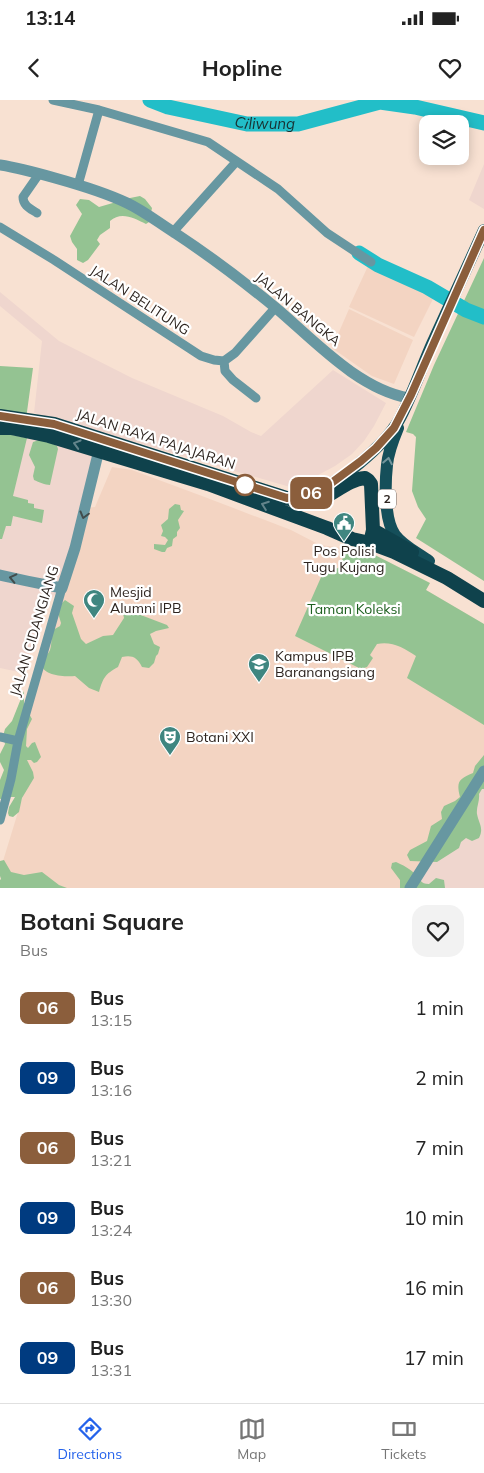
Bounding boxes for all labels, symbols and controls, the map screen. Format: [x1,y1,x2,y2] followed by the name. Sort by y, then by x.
[25,6,75,30] text: 13:14
[20,54,48,82] icon: back
[202,54,282,82] text: Hopline
[436,54,464,82] icon: heart
[233,112,295,133] water label: Ciliwung
[419,115,469,165] map controls
[419,115,469,165] button: layers
[87,261,193,339] street label: JALAN BELITUNG
[252,268,345,350] street label: JALAN BANGKA
[74,405,238,473] street label: JALAN RAYA PAJAJARAN
[73,439,82,450] one-way arrow
[382,457,393,466] one-way arrow
[234,474,256,496] unlabelled marker
[288,477,334,509] line badge: 06
[300,481,322,504] text: 06
[378,489,396,508] road number: 2
[261,501,270,511] one-way arrow
[79,510,89,518] one-way arrow
[332,511,356,542] public building icon: Pos Polisi Tugu Kujang
[304,542,384,576] place label: Pos Polisi Tugu Kujang
[6,563,62,699] street label: JALAN CIDANGIANG
[9,573,18,584] one-way arrow
[110,583,181,617] place label: Mesjid Alumni IPB
[82,588,106,619] mosque icon: Mesjid Alumni IPB
[307,600,401,618] park label: Taman Koleksi
[275,647,375,681] place label: Kampus IPB Baranangsiang
[247,652,271,683] school or university icon: Kampus IPB Baranangsiang
[158,725,182,756] theatre icon: Botani XXI
[186,728,254,746] place label: Botani XXI
[412,905,464,957] button: heart
[20,906,184,936] text: Botani Square
[20,940,48,960] text: Bus
[90,986,124,1010] text: Bus
[37,996,58,1019] text: 06
[415,996,464,1020] text: 1 min
[90,1010,132,1030] text: 13:15
[90,1056,124,1080] text: Bus
[37,1066,58,1089] text: 09
[415,1066,464,1090] text: 2 min
[90,1080,132,1100] text: 13:16
[90,1126,124,1150] text: Bus
[37,1136,58,1159] text: 06
[415,1136,464,1160] text: 7 min
[90,1150,132,1170] text: 13:21
[90,1196,124,1220] text: Bus
[37,1206,58,1229] text: 09
[404,1206,464,1230] text: 10 min
[90,1220,132,1240] text: 13:24
[90,1266,124,1290] text: Bus
[37,1276,58,1299] text: 06
[404,1276,464,1300] text: 16 min
[90,1290,132,1310] text: 13:30
[90,1336,124,1360] text: Bus
[37,1346,58,1369] text: 09
[404,1346,464,1370] text: 17 min
[90,1360,132,1380] text: 13:31
[58,1415,122,1463] tab: Directions
[237,1415,266,1463] tab: Map
[381,1415,426,1463] tab: Tickets

